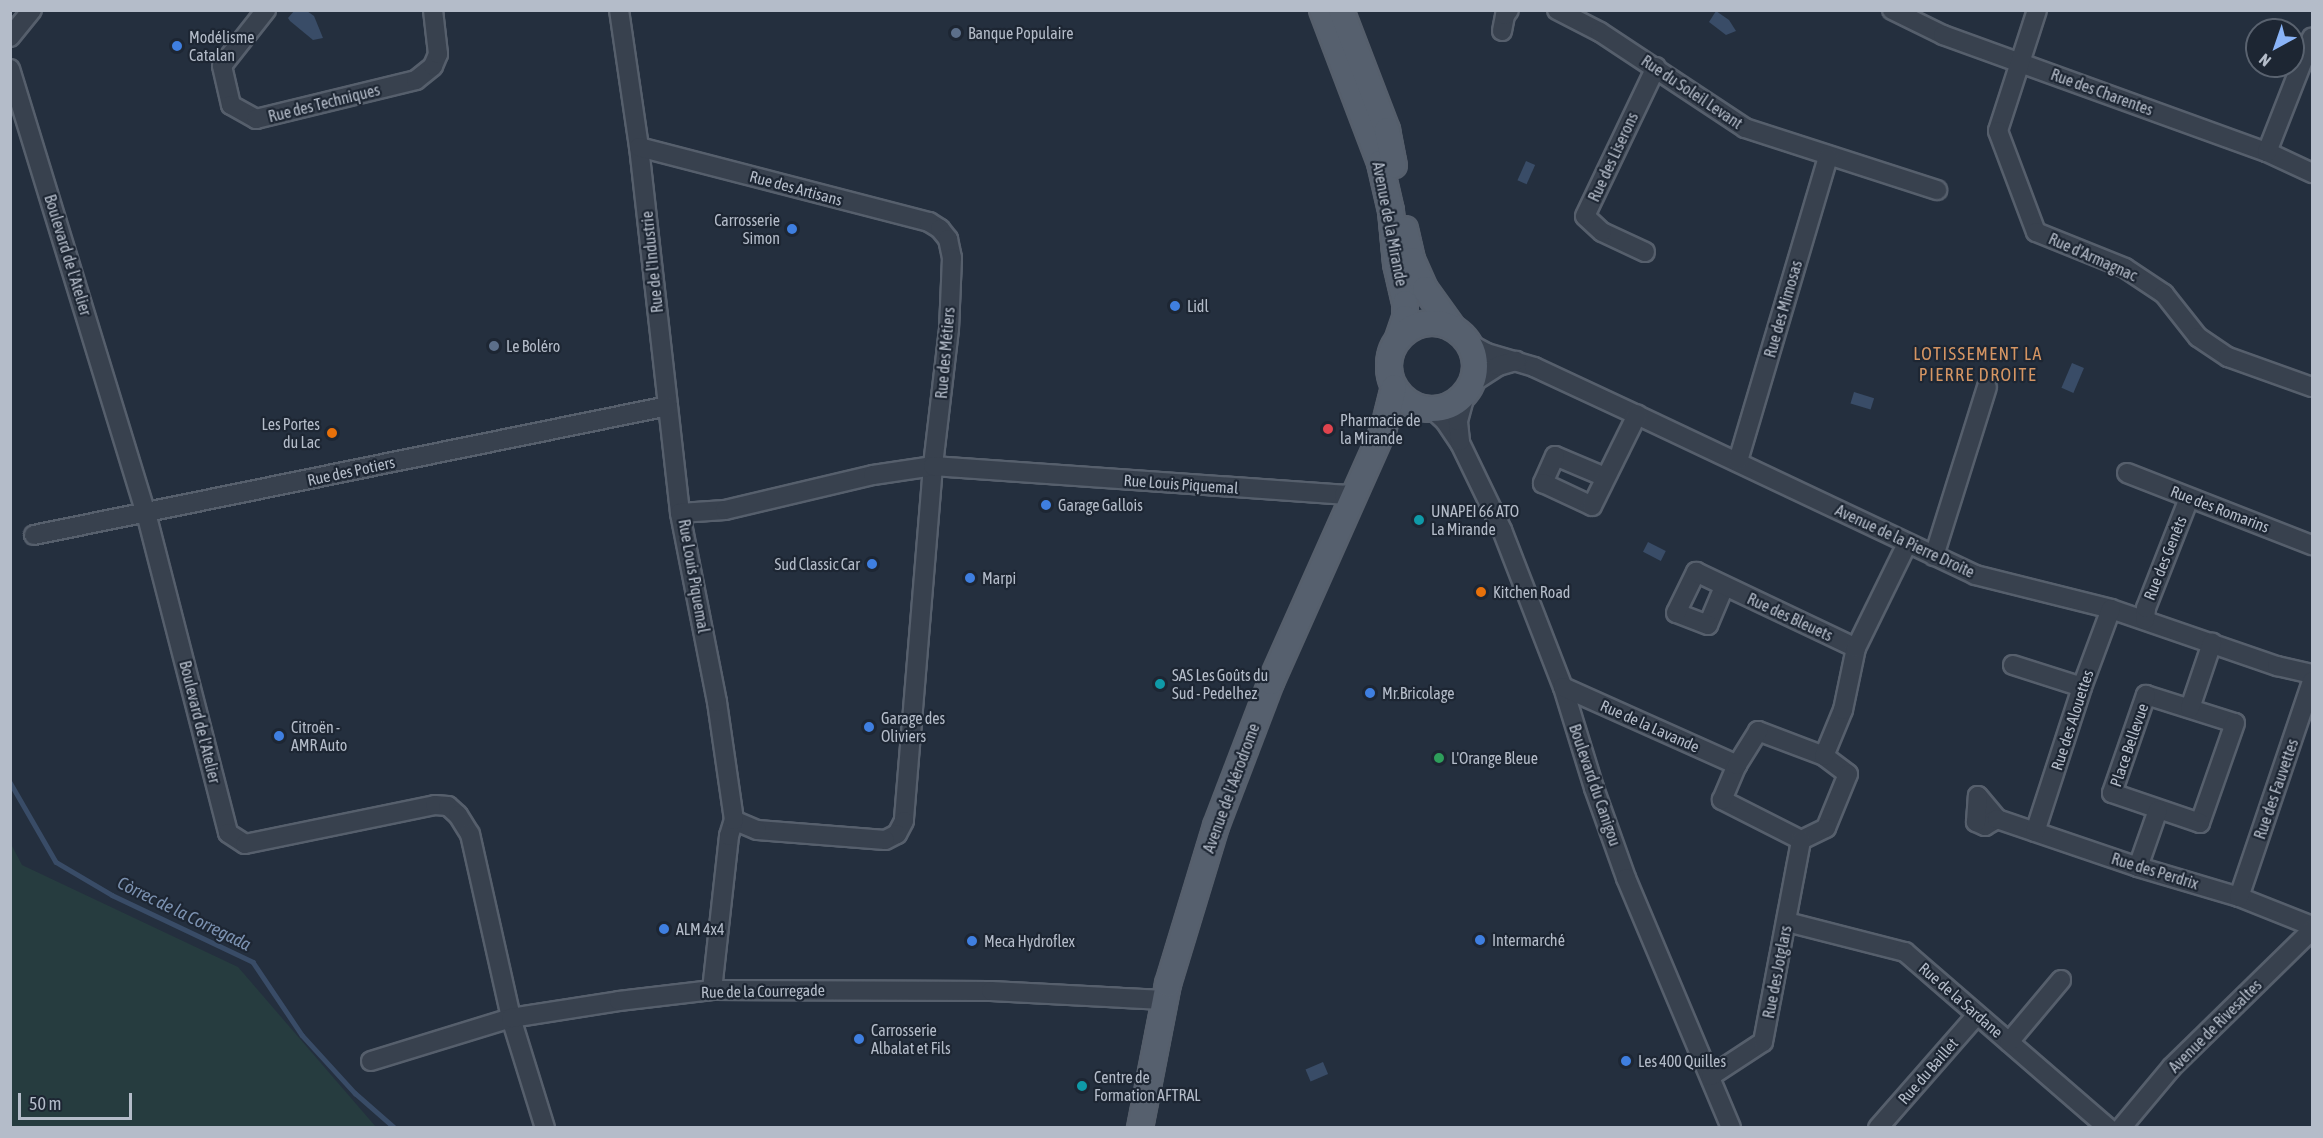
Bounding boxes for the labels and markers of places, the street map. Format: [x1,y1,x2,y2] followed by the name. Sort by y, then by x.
[968,23,1073,43] place label: Banque Populaire
[949,26,963,40] marker: Banque Populaire
[189,27,254,65] place label: Modélisme Catalan
[170,39,184,53] marker: Modélisme Catalan
[714,210,780,248] place label: Carrosserie Simon
[785,222,799,236] marker: Carrosserie Simon
[1187,296,1209,316] place label: Lidl
[1168,299,1182,313] marker: Lidl
[506,336,560,356] place label: Le Boléro
[487,339,501,353] marker: Le Boléro
[1340,410,1421,448] place label: Pharmacie de la Mirande
[262,414,320,452] place label: Les Portes du Lac
[1321,422,1335,436] marker: Pharmacie de la Mirande
[325,426,339,440] marker: Les Portes du Lac
[1058,495,1143,515] place label: Garage Gallois
[1039,498,1053,512] marker: Garage Gallois
[1431,501,1519,539] place label: UNAPEI 66 ATO La Mirande
[1412,513,1426,527] marker: UNAPEI 66 ATO La Mirande
[774,554,860,574] place label: Sud Classic Car
[865,557,879,571] marker: Sud Classic Car
[982,568,1016,588] place label: Marpi
[963,571,977,585] marker: Marpi
[1493,582,1570,602] place label: Kitchen Road
[1474,585,1488,599] marker: Kitchen Road
[1172,665,1268,703] place label: SAS Les Goûts du Sud - Pedelhez
[1153,677,1167,691] marker: SAS Les Goûts du Sud - Pedelhez
[1382,683,1455,703] place label: Mr.Bricolage
[1363,686,1377,700] marker: Mr.Bricolage
[881,708,945,746] place label: Garage des Oliviers
[291,717,347,755] place label: Citroën - AMR Auto
[862,720,876,734] marker: Garage des Oliviers
[272,729,286,743] marker: Citroën - AMR Auto
[1451,748,1538,768] place label: L'Orange Bleue
[1432,751,1446,765] marker: L'Orange Bleue
[676,919,724,939] place label: ALM 4x4
[657,922,671,936] marker: ALM 4x4
[1492,930,1565,950] place label: Intermarché
[984,931,1075,951] place label: Meca Hydroflex
[1473,933,1487,947] marker: Intermarché
[965,934,979,948] marker: Meca Hydroflex
[871,1020,951,1058] place label: Carrosserie Albalat et Fils
[852,1032,866,1046] marker: Carrosserie Albalat et Fils
[1638,1051,1726,1071] place label: Les 400 Quilles
[1619,1054,1633,1068] marker: Les 400 Quilles
[1094,1067,1200,1105] place label: Centre de Formation AFTRAL
[1075,1079,1089,1093] marker: Centre de Formation AFTRAL

